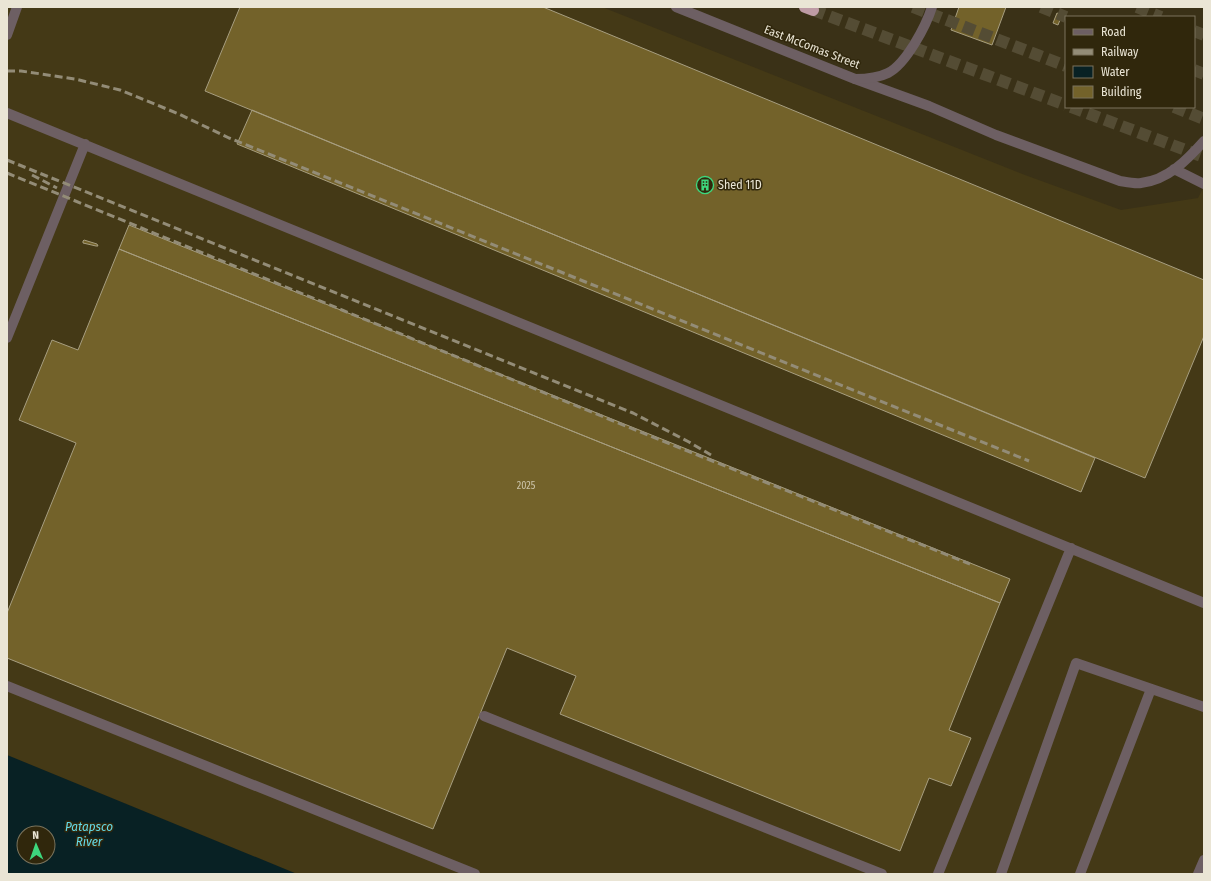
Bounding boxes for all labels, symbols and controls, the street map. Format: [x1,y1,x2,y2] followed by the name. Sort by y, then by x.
[1065,16,1195,108] legend
[762,22,862,72] street label: East McComas Street
[1101,25,1126,39] text: Road
[1101,45,1139,59] text: Railway
[1101,65,1130,79] text: Water
[1101,85,1142,99] text: Building
[695,175,715,195] building icon: Shed 11D
[718,178,762,192] place label: Shed 11D
[517,480,536,492] house number: 2025
[65,819,113,849] water label: Patapsco River
[16,825,56,865] north arrow
[32,829,39,842] text: N

